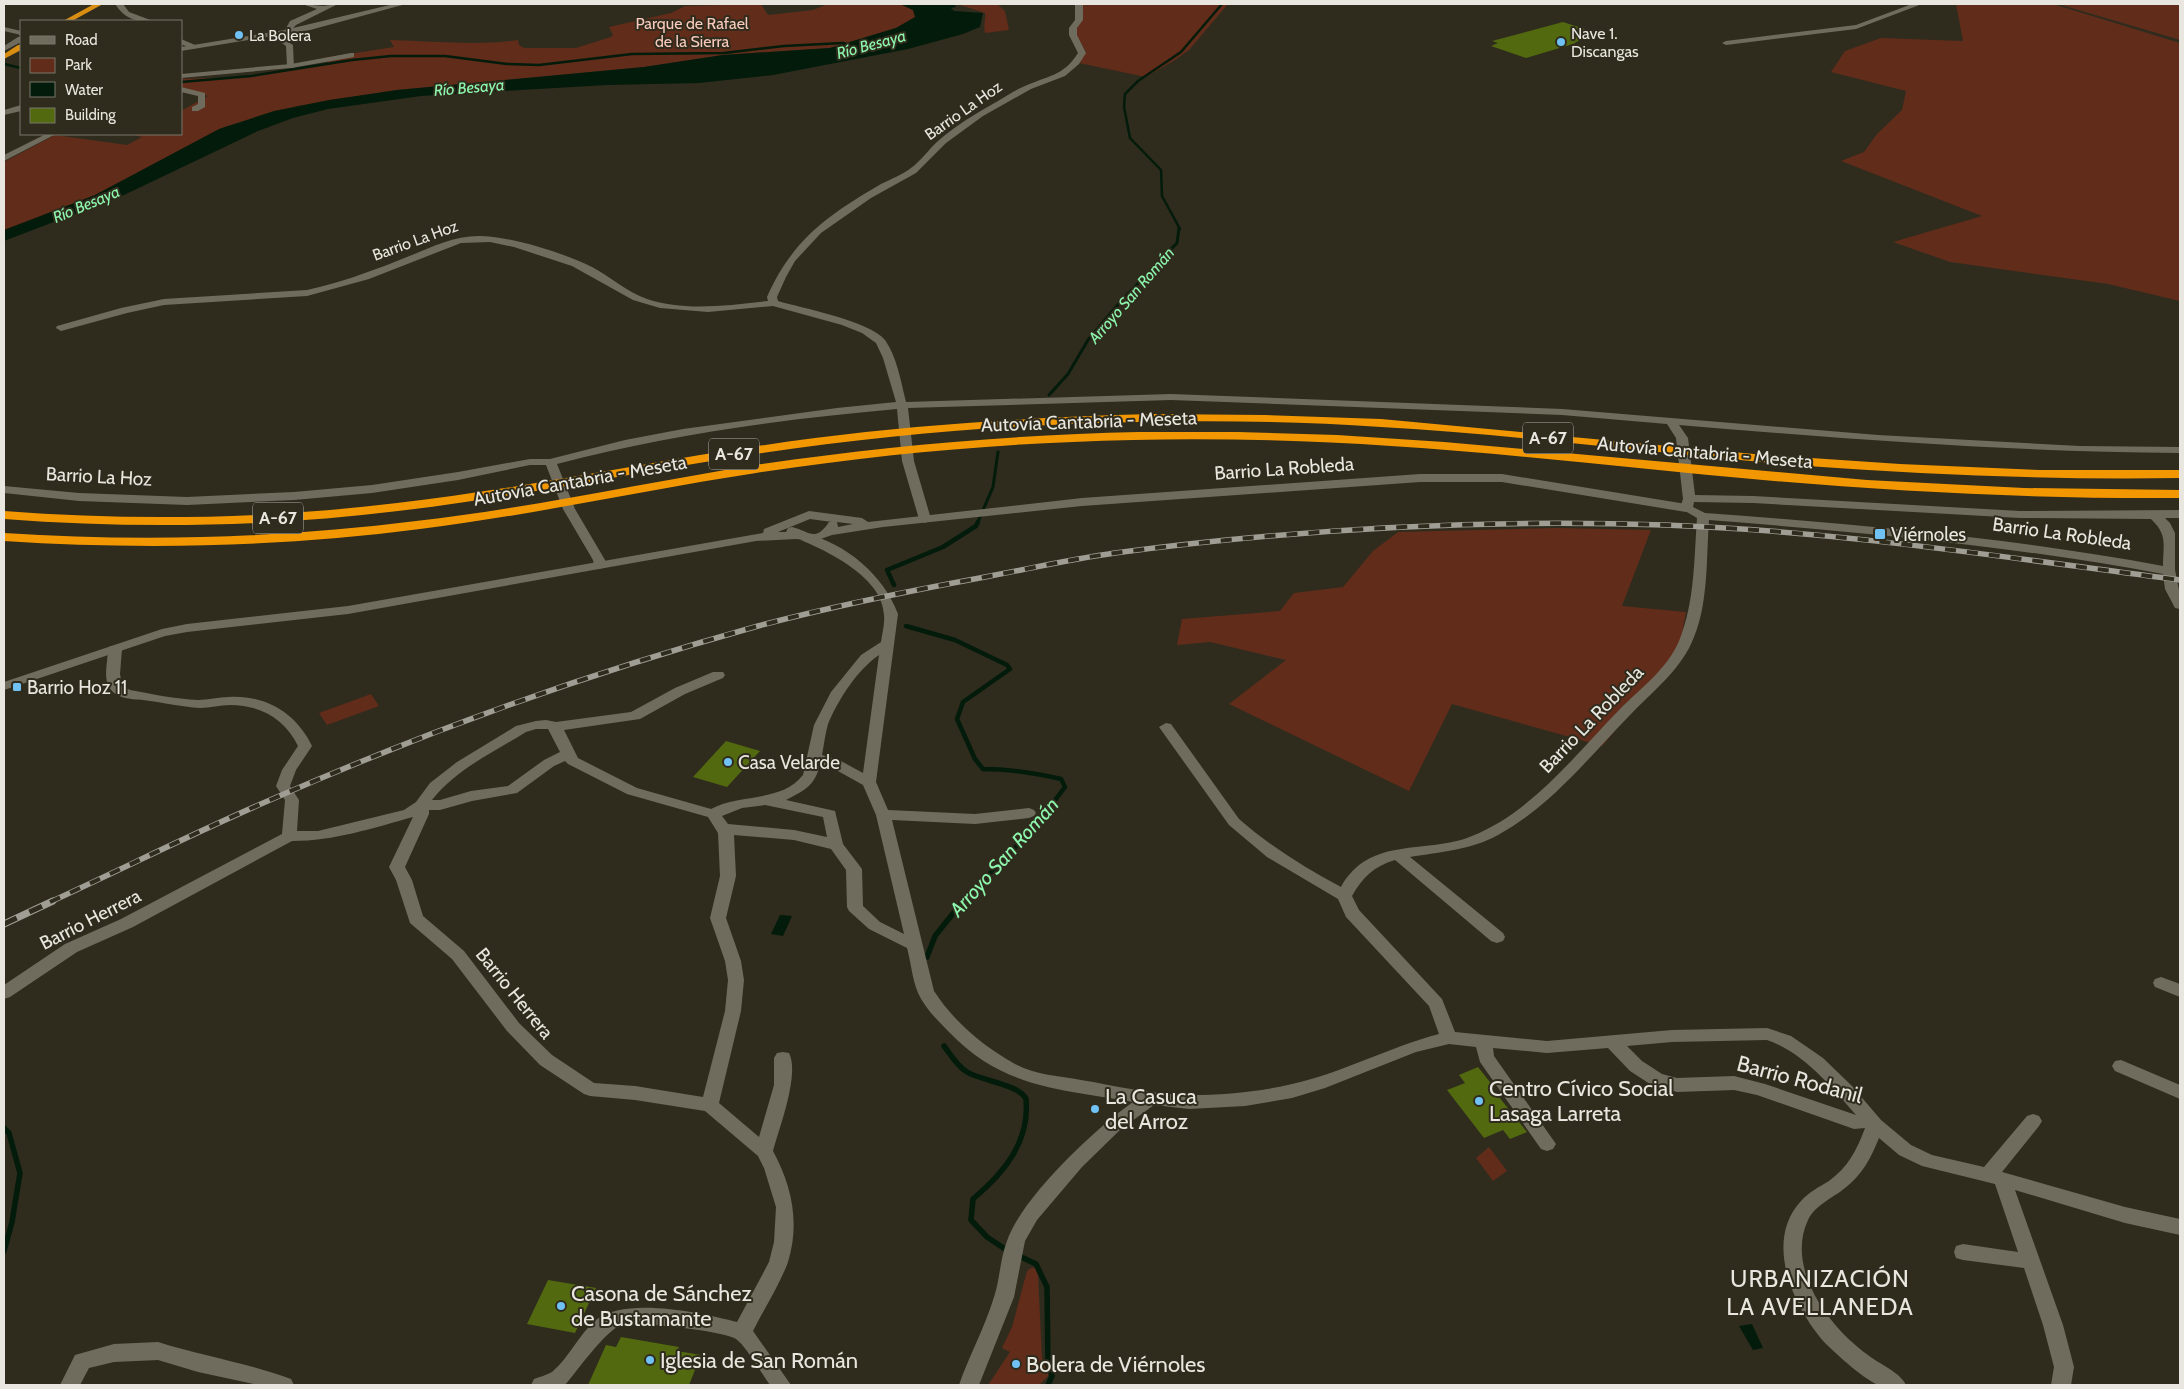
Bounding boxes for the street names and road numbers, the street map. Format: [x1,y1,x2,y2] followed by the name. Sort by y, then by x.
[921,77,1006,144] street label: Barrio La Hoz
[370,216,461,265] street label: Barrio La Hoz
[981,406,1197,437] street label: Autovía Cantabria - Meseta
[1523,422,1573,453] road number: A-67
[1596,432,1814,473] street label: Autovía Cantabria - Meseta
[709,438,759,469] road number: A-67
[472,450,688,511] street label: Autovía Cantabria - Meseta
[1213,452,1355,485] street label: Barrio La Robleda
[45,462,153,491] street label: Barrio La Hoz
[253,502,303,534] road number: A-67
[1991,512,2133,555] street label: Barrio La Robleda
[1534,661,1648,778] street label: Barrio La Robleda
[36,884,145,955] street label: Barrio Herrera
[471,943,558,1044] street label: Barrio Herrera
[1734,1050,1867,1109] street label: Barrio Rodanil

